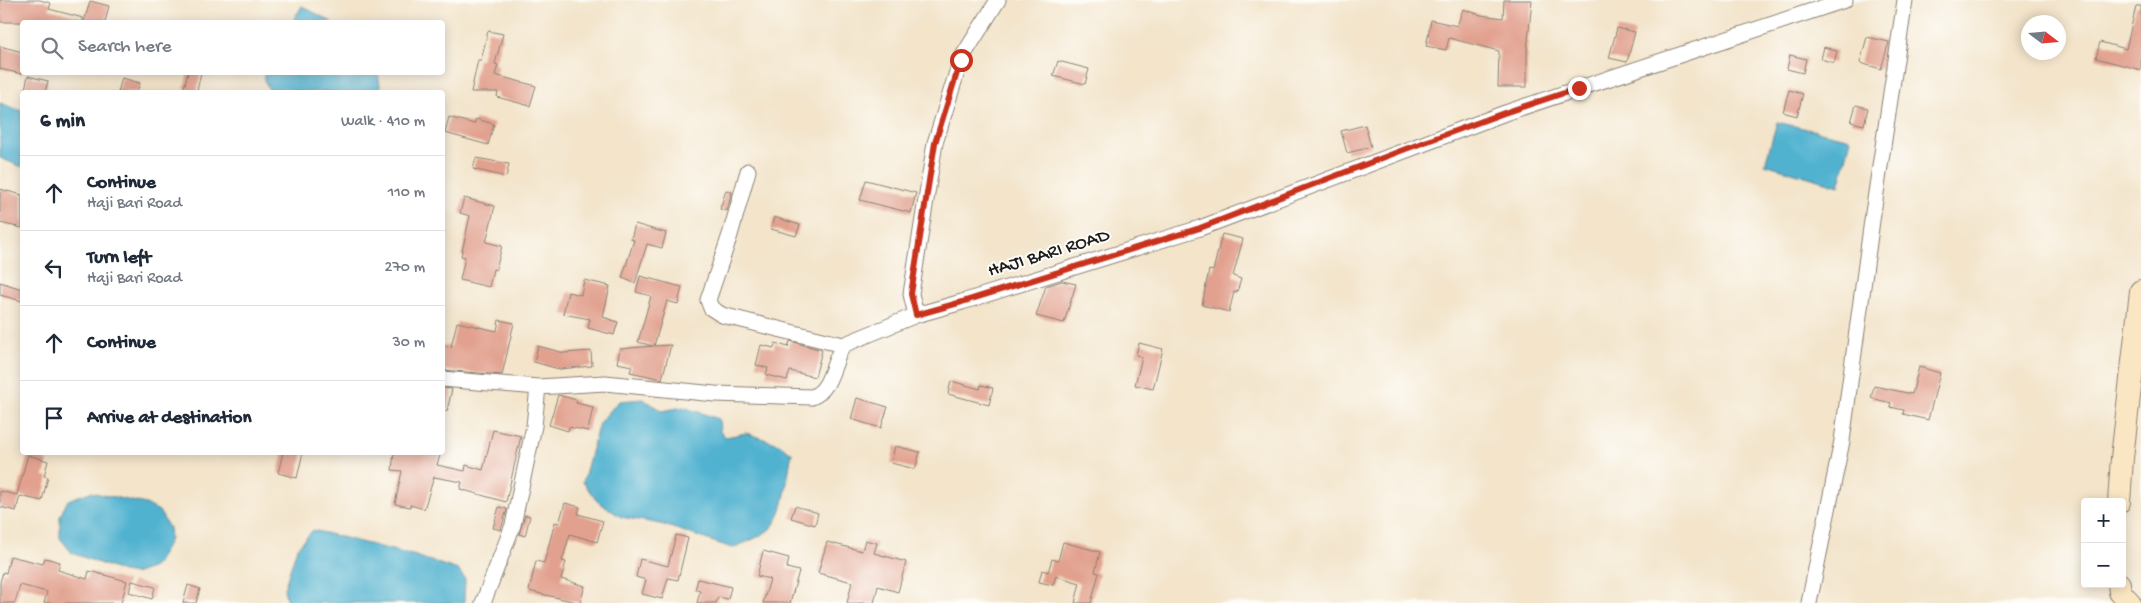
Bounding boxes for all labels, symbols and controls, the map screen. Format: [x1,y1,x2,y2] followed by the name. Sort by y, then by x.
[2021,15,2066,60] north arrow
[20,20,445,75] search box
[38,34,66,62] icon: search
[78,36,172,59] text: Search here
[950,49,973,72] route start
[1568,77,1591,100] route end
[40,110,85,135] text: 6 min
[341,113,425,132] text: Walk · 410 m
[87,172,156,195] text: Continue
[40,179,68,207] icon: ahead
[388,184,425,203] text: 110 m
[87,195,182,214] text: Haji Bari Road
[985,224,1113,283] street label: HAJI BARI ROAD
[87,247,151,270] text: Turn left
[40,254,68,282] icon: left
[385,259,425,278] text: 270 m
[87,270,182,289] text: Haji Bari Road
[40,329,68,357] icon: ahead
[87,332,156,355] text: Continue
[392,334,425,353] text: 30 m
[40,404,68,432] icon: arrive
[87,407,251,430] text: Arrive at destination
[2081,498,2126,588] map controls
[2081,498,2126,543] button: +
[2081,543,2126,588] button: −

